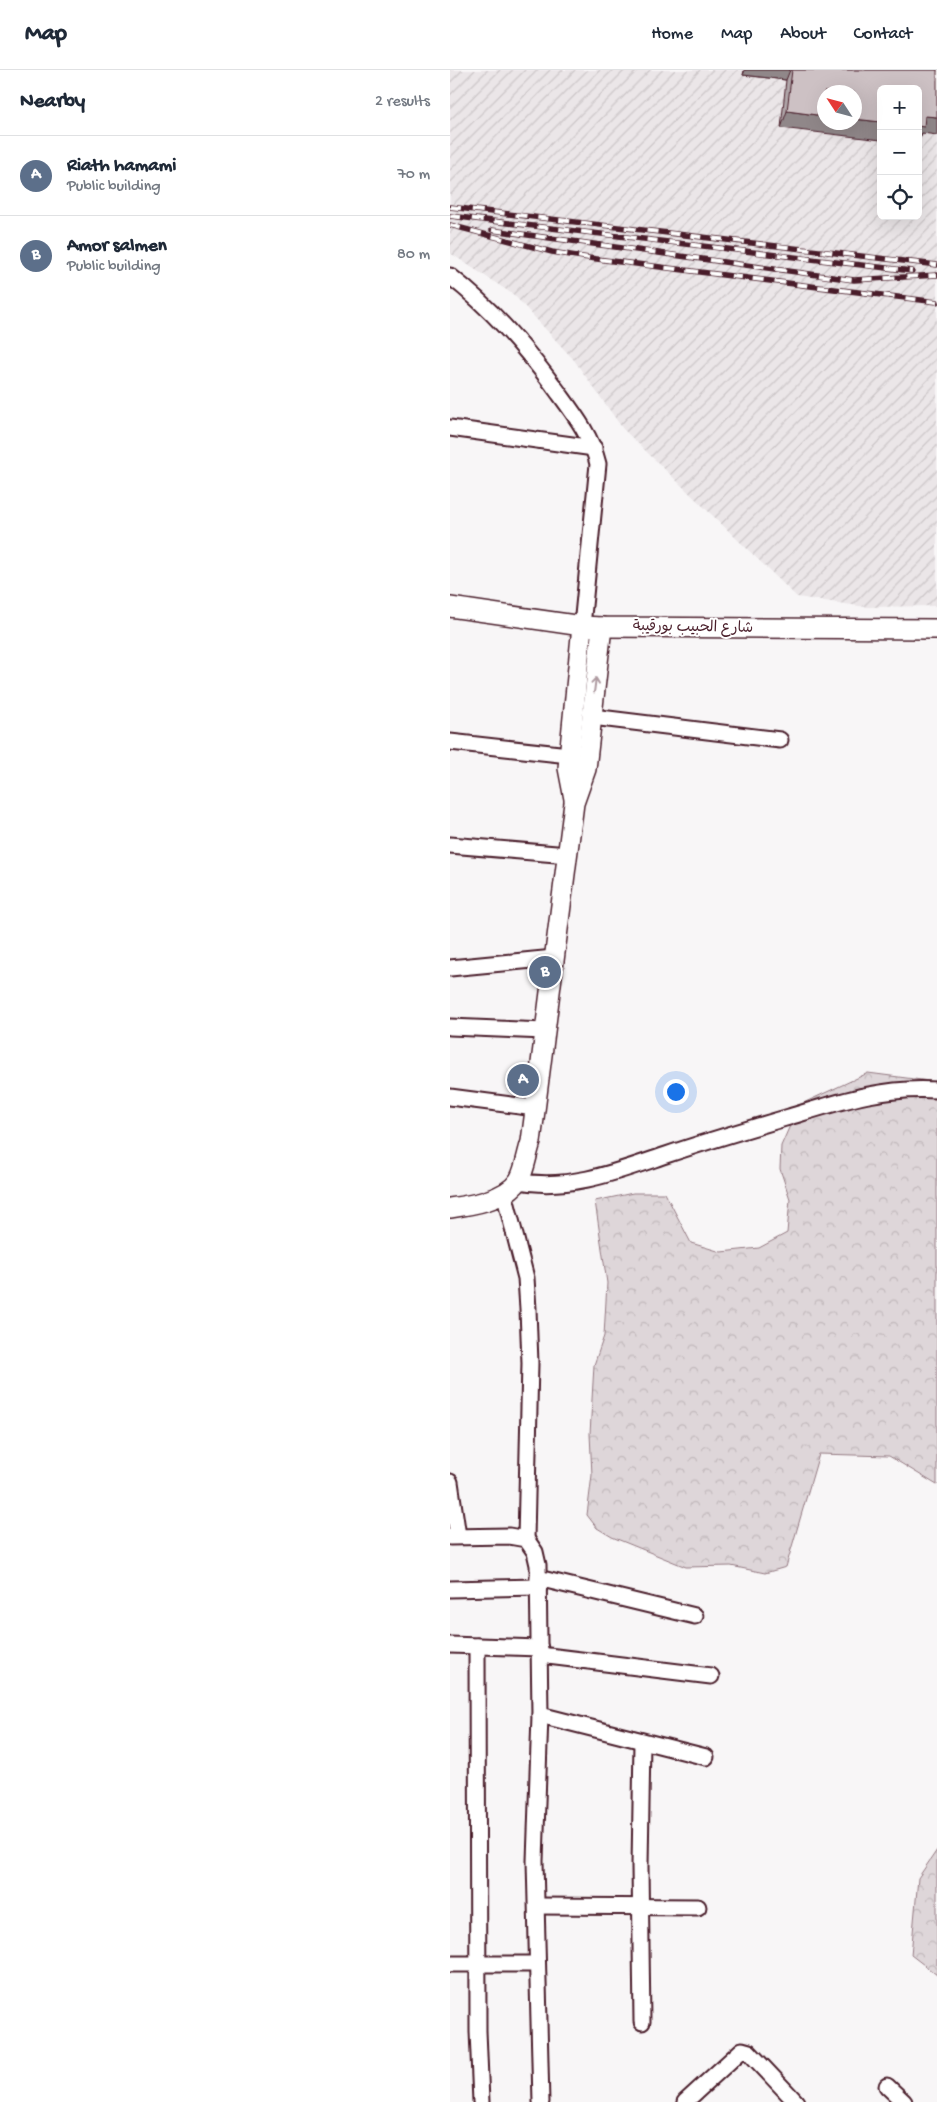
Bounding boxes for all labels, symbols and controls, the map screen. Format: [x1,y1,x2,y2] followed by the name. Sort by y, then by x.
[25,20,67,49] text: Map
[651,24,693,45] text: Home
[721,24,752,45] text: Map
[780,24,826,45] text: About
[854,24,912,45] text: Contact
[817,85,862,130] north arrow
[877,85,922,220] map controls
[877,85,922,130] button: +
[20,90,85,115] text: Nearby
[375,93,430,112] text: 2 results
[877,130,922,175] button: −
[67,155,176,178] text: Riath hamami
[31,166,41,185] text: A
[397,166,430,185] text: 70 m
[877,175,922,220] button: locate
[67,178,161,197] text: Public building
[67,235,167,258] text: Amor salmen
[32,246,40,265] text: B
[397,246,430,265] text: 80 m
[67,258,161,277] text: Public building
[633,618,753,638] street label: شارع الحبيب بورقيبة
[590,678,600,694] one-way arrow
[529,953,561,991] pin: B
[507,1061,539,1099] pin: A
[663,1079,689,1105] your location

